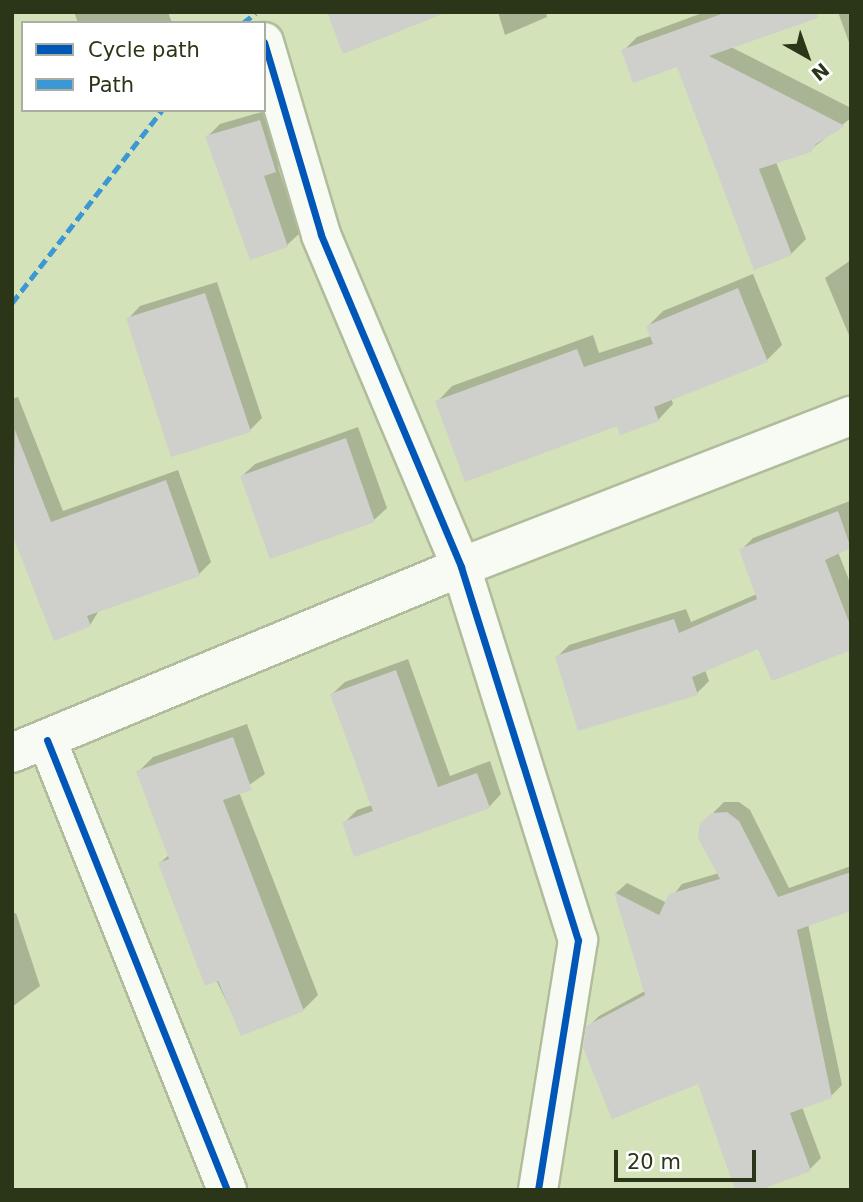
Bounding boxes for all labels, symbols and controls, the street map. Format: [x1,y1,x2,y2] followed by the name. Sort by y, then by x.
[21,21,266,112] legend
[772,21,842,91] north arrow
[88,38,200,62] text: Cycle path
[807,59,834,86] text: N
[88,73,134,97] text: Path
[618,1136,760,1180] scale bar
[627,1150,681,1174] text: 20 m

